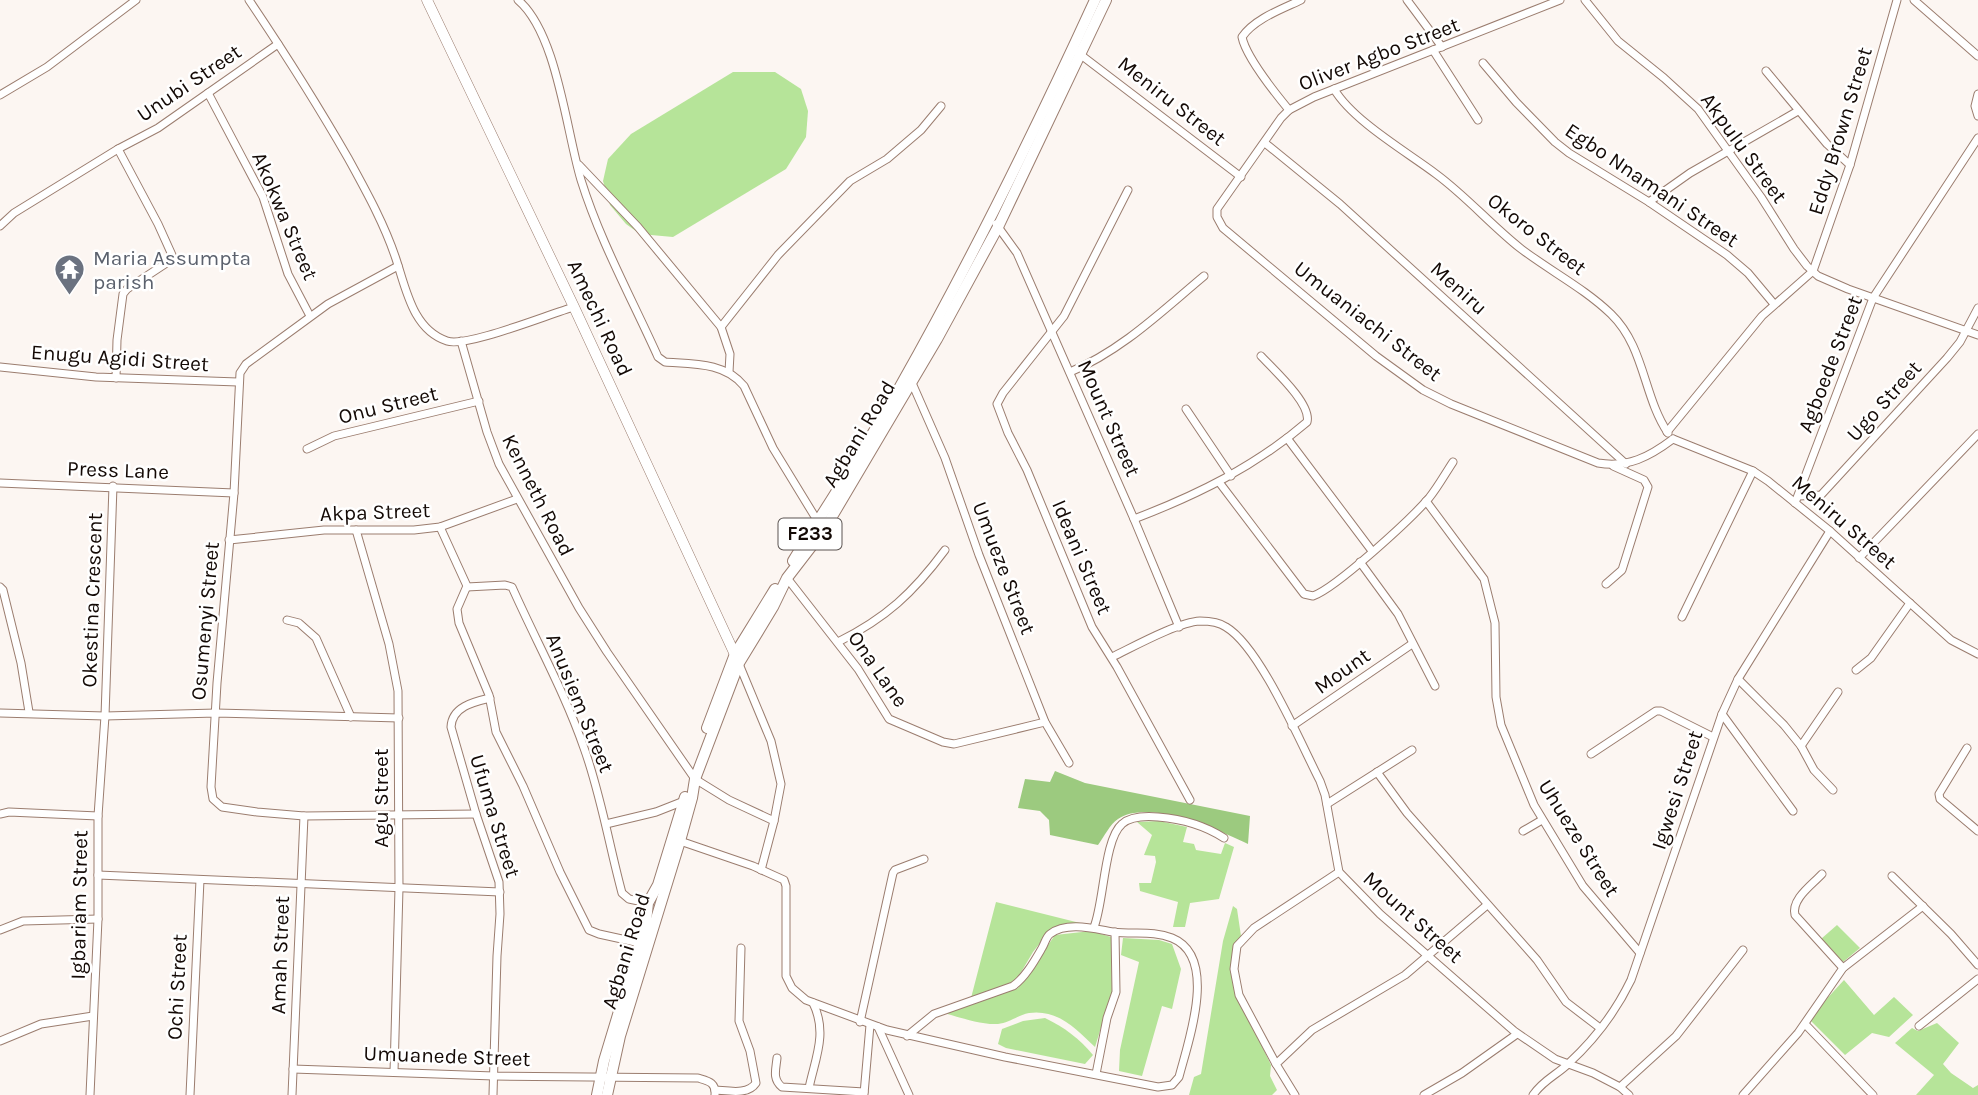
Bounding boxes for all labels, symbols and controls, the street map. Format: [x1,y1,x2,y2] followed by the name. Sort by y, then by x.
[1295,12,1463,96] street label: Oliver Agbo Street
[132,39,246,127] street label: Unubi Street
[1803,44,1877,218] street label: Eddy Brown Street
[1113,51,1231,151] street label: Meniru Street
[1696,88,1792,208] street label: Akpulu Street
[1561,118,1743,252] street label: Egbo Nnamani Street
[247,148,323,284] street label: Akokwa Street
[1483,188,1591,280] street label: Okoro Street
[93,246,251,294] place label: Maria Assumpta parish
[53,253,87,297] temple icon: Maria Assumpta parish
[563,256,637,380] street label: Amechi Road
[1289,256,1447,386] street label: Umuaniachi Street
[1426,256,1492,320] street label: Meniru
[1793,292,1867,436] street label: Agboede Street
[30,340,210,376] street label: Enugu Agidi Street
[1073,356,1145,480] street label: Mount Street
[1842,356,1926,446] street label: Ugo Street
[818,376,900,492] street label: Agbani Road
[336,381,440,429] street label: Onu Street
[497,430,579,560] street label: Kenneth Road
[67,456,169,484] street label: Press Lane
[1787,470,1901,574] street label: Meniru Street
[1047,496,1117,618] street label: Ideani Street
[319,498,431,526] street label: Akpa Street
[968,498,1040,638] street label: Umueze Street
[77,512,107,688] street label: Okestina Crescent
[778,519,842,550] road number: F233
[186,541,224,701] street label: Osumenyi Street
[843,626,913,712] street label: Ona Lane
[541,630,619,776] street label: Anusiem Street
[1309,643,1375,699] street label: Mount
[1646,727,1708,853] street label: Igwesi Street
[369,748,393,848] street label: Agu Street
[465,752,525,881] street label: Ufuma Street
[1534,775,1625,901] street label: Uhueze Street
[66,830,92,980] street label: Igbariam Street
[1358,866,1468,968] street label: Mount Street
[597,890,655,1012] street label: Agbani Road
[266,895,294,1015] street label: Amah Street
[162,933,192,1041] street label: Ochi Street
[363,1041,531,1071] street label: Umuanede Street

